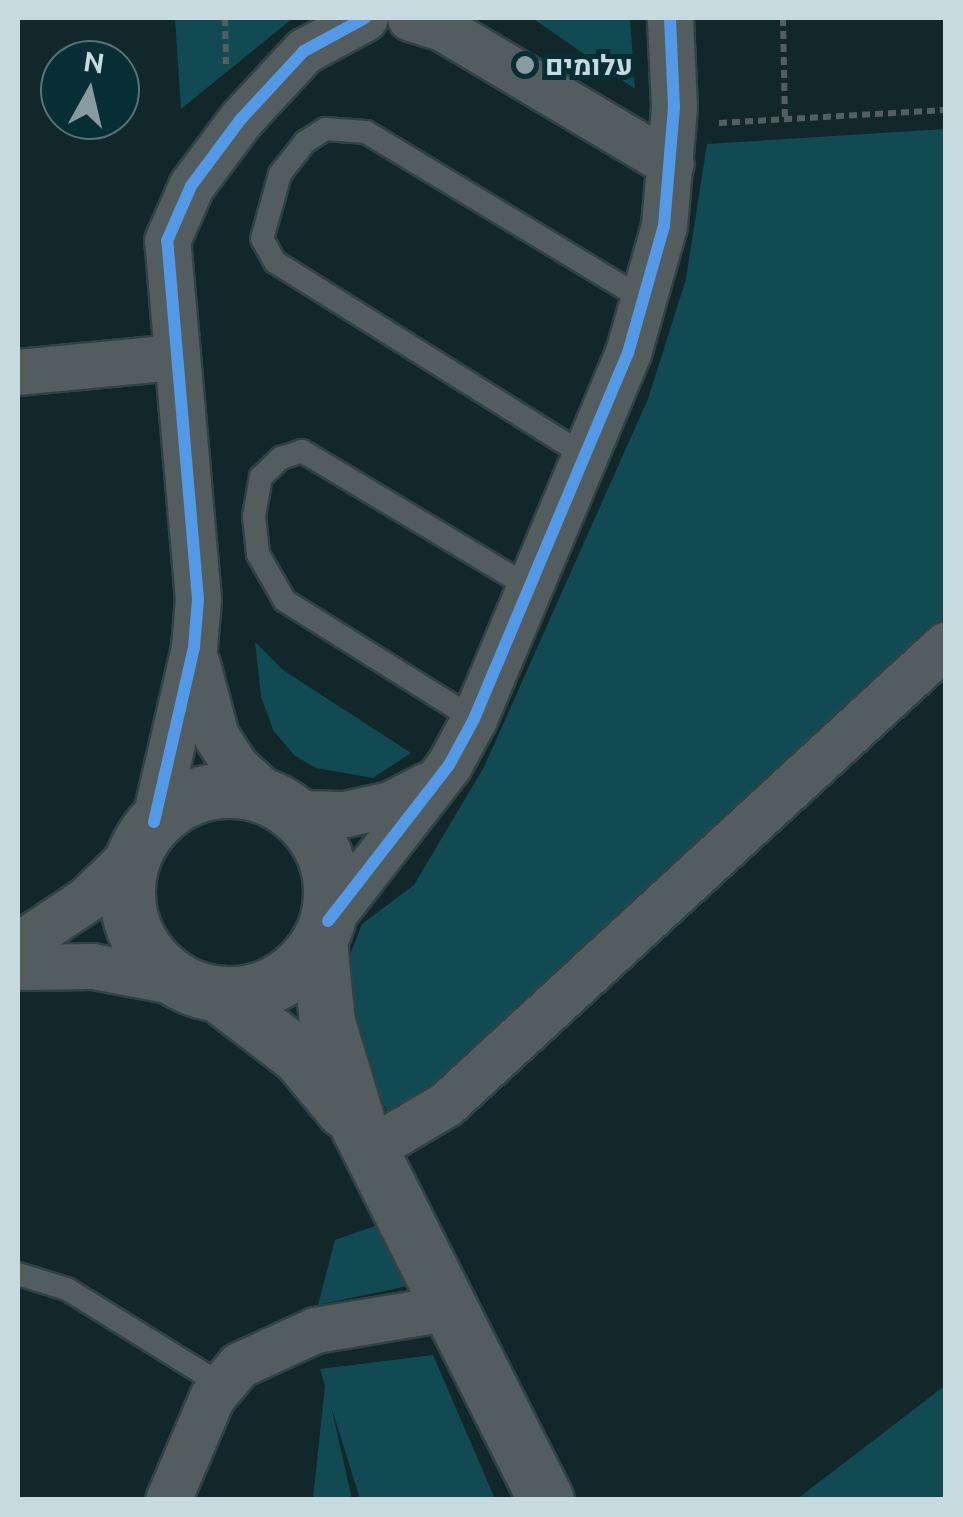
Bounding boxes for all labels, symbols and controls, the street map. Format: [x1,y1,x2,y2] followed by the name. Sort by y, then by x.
[40,40,140,140] north arrow
[81,45,106,79] text: N
[545,48,633,82] place label: עלומים
[514,54,536,76] marker: עלומים

